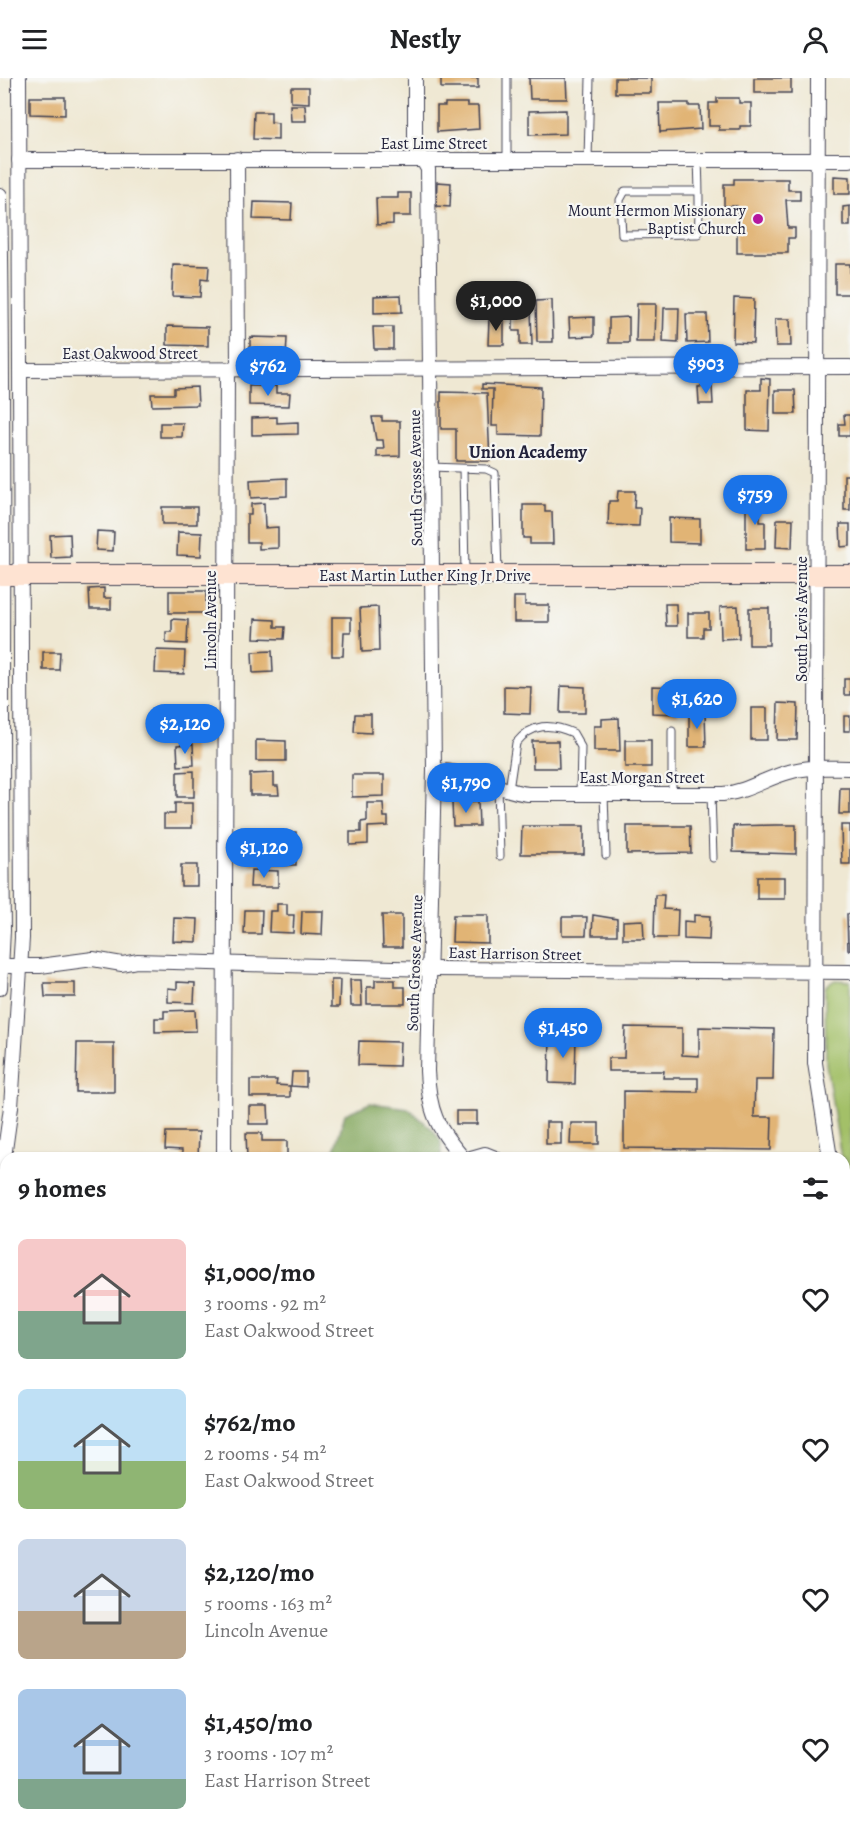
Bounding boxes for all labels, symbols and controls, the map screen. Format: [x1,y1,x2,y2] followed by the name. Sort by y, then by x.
[389,21,461,57] text: Nestly
[18,23,51,56] icon: menu
[799,23,832,56] icon: person
[380,133,488,155] street label: East Lime Street
[568,200,747,240] place label: Mount Hermon Missionary Baptist Church
[751,212,765,226] marker: Mount Hermon Missionary Baptist Church
[447,281,545,332] pin: $1,000
[470,287,522,314] text: $1,000
[62,343,198,365] street label: East Oakwood Street
[670,344,742,395] pin: $903
[232,346,304,397] pin: $762
[687,350,725,377] text: $903
[250,352,286,379] text: $762
[404,409,428,547] street label: South Grosse Avenue
[469,440,588,464] district label: Union Academy
[719,475,791,526] pin: $759
[737,481,773,508] text: $759
[791,556,813,682] street label: South Levis Avenue
[319,565,531,587] street label: East Martin Luther King Jr Drive
[200,570,222,670] street label: Lincoln Avenue
[648,679,746,730] pin: $1,620
[672,685,722,712] text: $1,620
[136,704,234,755] pin: $2,120
[159,710,211,737] text: $2,120
[417,763,515,814] pin: $1,790
[579,767,705,789] street label: East Morgan Street
[441,769,491,796] text: $1,790
[215,828,313,879] pin: $1,120
[240,834,288,861] text: $1,120
[402,894,428,1032] street label: South Grosse Avenue
[448,942,582,966] street label: East Harrison Street
[514,1008,612,1059] pin: $1,450
[538,1014,588,1041] text: $1,450
[18,1171,107,1206] text: 9 homes
[799,1172,832,1205] icon: filters
[204,1255,315,1290] text: $1,000/mo
[66,1263,138,1335] icon: home
[799,1283,832,1316] icon: heart
[204,1290,326,1317] text: 3 rooms · 92 m²
[204,1317,374,1344] text: East Oakwood Street
[204,1405,296,1440] text: $762/mo
[66,1413,138,1485] icon: home
[799,1433,832,1466] icon: heart
[204,1440,326,1467] text: 2 rooms · 54 m²
[204,1467,374,1494] text: East Oakwood Street
[204,1555,314,1590] text: $2,120/mo
[66,1563,138,1635] icon: home
[799,1583,832,1616] icon: heart
[204,1590,332,1617] text: 5 rooms · 163 m²
[204,1617,328,1644] text: Lincoln Avenue
[204,1705,313,1740] text: $1,450/mo
[66,1713,138,1785] icon: home
[799,1733,832,1766] icon: heart
[204,1740,333,1767] text: 3 rooms · 107 m²
[204,1767,370,1794] text: East Harrison Street

